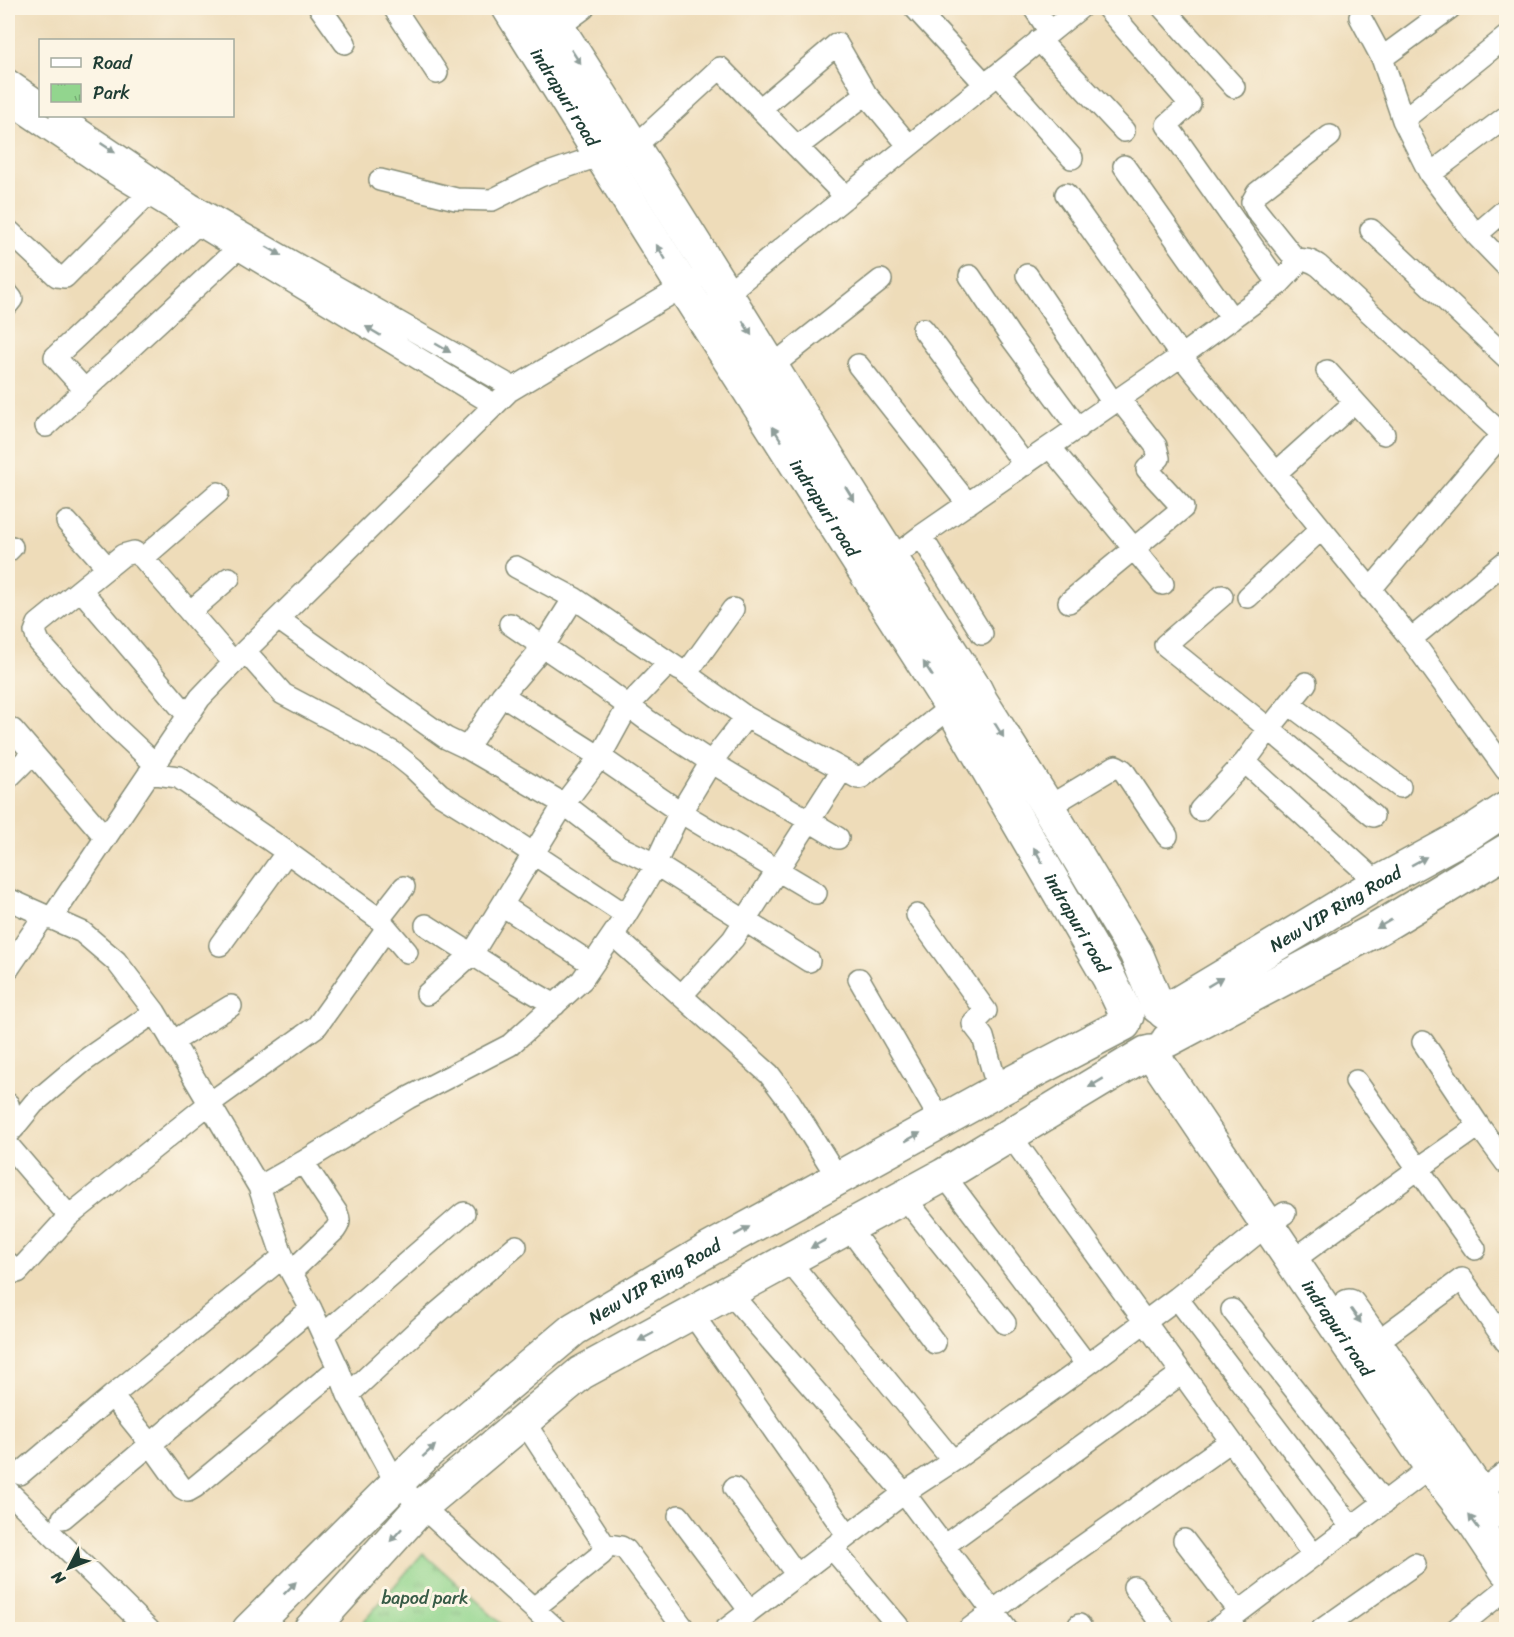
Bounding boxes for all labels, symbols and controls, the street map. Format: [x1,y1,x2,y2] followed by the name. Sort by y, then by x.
[39,39,234,117] legend
[521,41,609,154] street label: indrapuri road
[93,47,133,79] text: Road
[571,48,582,65] one-way arrow
[93,77,130,109] text: Park
[100,143,117,154] one-way arrow
[656,244,667,260] one-way arrow
[266,246,283,256] one-way arrow
[742,320,753,336] one-way arrow
[365,325,381,336] one-way arrow
[435,343,452,353] one-way arrow
[771,427,783,443] one-way arrow
[781,452,869,565] street label: indrapuri road
[845,486,856,502] one-way arrow
[922,661,933,677] one-way arrow
[993,722,1004,738] one-way arrow
[1032,847,1043,863] one-way arrow
[1263,856,1409,961] street label: New VIP Ring Road
[1411,856,1428,866] one-way arrow
[1035,866,1120,981] street label: indrapuri road
[1376,919,1392,930] one-way arrow
[1207,976,1223,987] one-way arrow
[1087,1078,1104,1088] one-way arrow
[905,1132,922,1142] one-way arrow
[734,1226,751,1236] one-way arrow
[582,1229,728,1333] street label: New VIP Ring Road
[809,1239,826,1249] one-way arrow
[1293,1273,1383,1385] street label: indrapuri road
[1350,1307,1362,1323] one-way arrow
[638,1332,655,1342] one-way arrow
[422,1444,437,1458] one-way arrow
[1468,1515,1480,1530] one-way arrow
[390,1527,403,1542] one-way arrow
[39,1538,99,1598] north arrow
[43,1563,73,1592] text: N
[283,1582,297,1596] one-way arrow
[381,1582,469,1614] park label: bapod park

